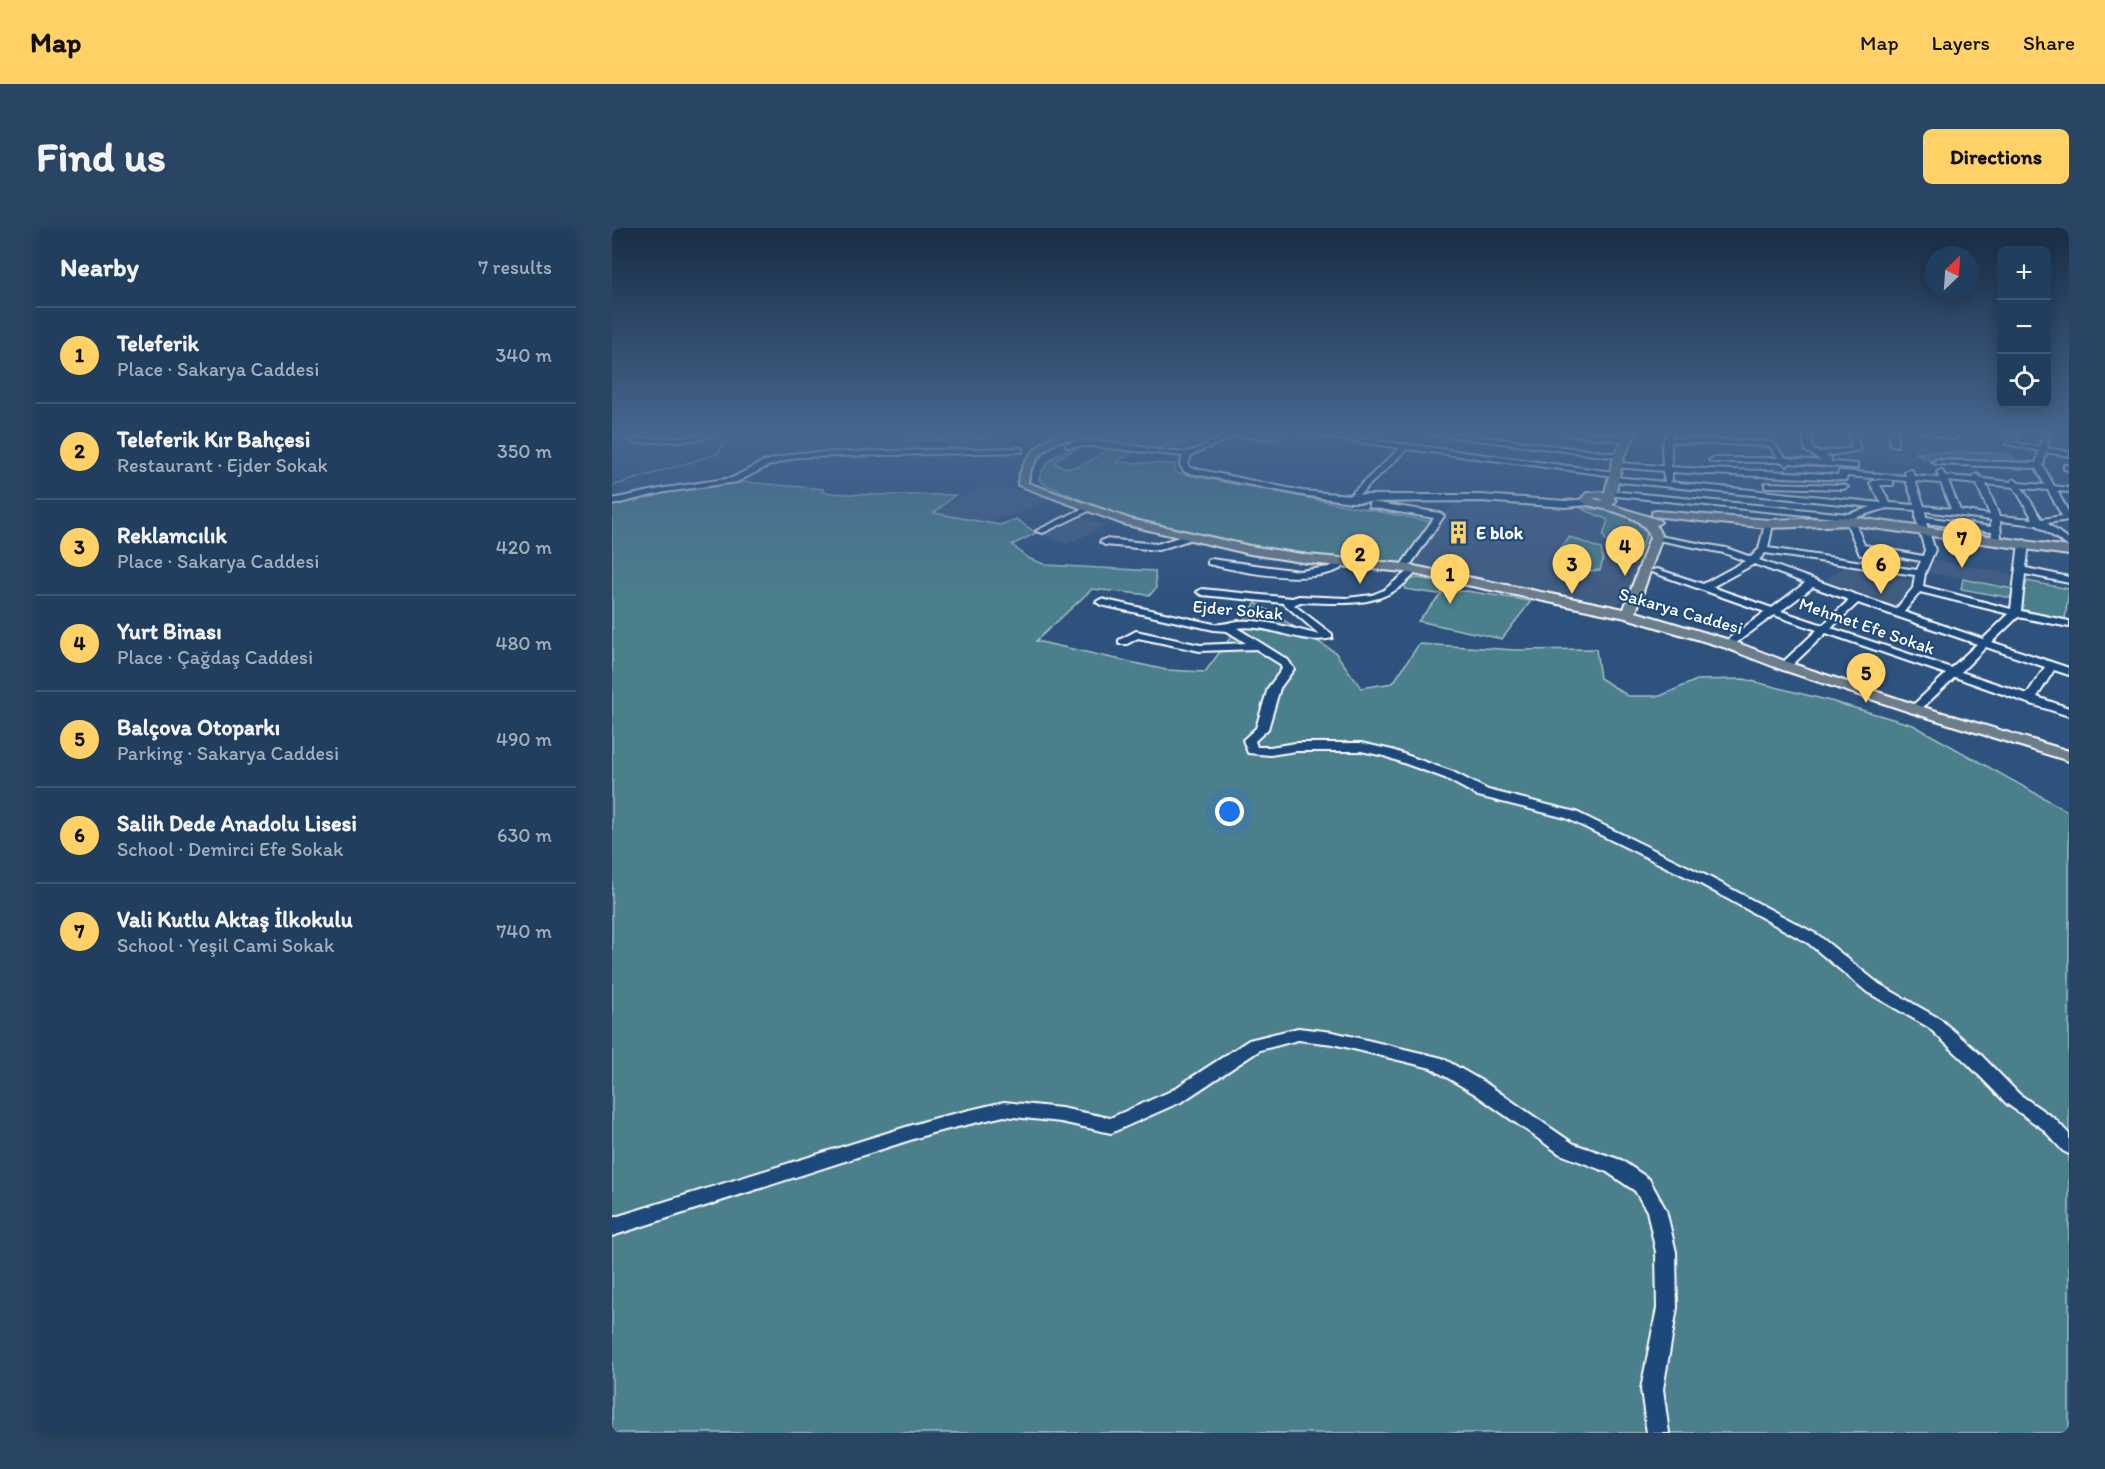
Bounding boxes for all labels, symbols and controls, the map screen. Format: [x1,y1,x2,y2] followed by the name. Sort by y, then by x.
[30,25,81,59] text: Map
[1860,30,1899,55] text: Map
[1932,30,1990,55] text: Layers
[2023,30,2075,55] text: Share
[1923,129,2069,184] button: Directions
[36,131,166,182] text: Find us
[1925,246,1979,300] north arrow
[1997,246,2051,408] map controls
[1997,246,2051,300] button: +
[60,251,139,283] text: Nearby
[478,255,552,279] text: 7 results
[1997,300,2051,354] button: −
[117,330,199,357] text: Teleferik
[75,343,84,367] text: 1
[495,343,552,367] text: 340 m
[1997,354,2051,408] button: locate
[117,357,319,381] text: Place · Sakarya Caddesi
[117,426,310,453] text: Teleferik Kır Bahçesi
[74,439,85,463] text: 2
[497,439,552,463] text: 350 m
[117,453,328,477] text: Restaurant · Ejder Sokak
[1942,518,1982,568] pin: 7
[1445,520,1471,546] building icon: E blok
[117,522,227,549] text: Reklamcılık
[1476,522,1524,544] place label: E blok
[1606,526,1644,576] pin: 4
[1340,534,1380,584] pin: 2
[74,535,85,559] text: 3
[496,535,552,559] text: 420 m
[1552,544,1592,594] pin: 3
[1862,544,1900,594] pin: 6
[117,549,319,573] text: Place · Sakarya Caddesi
[1430,554,1470,604] pin: 1
[1616,583,1746,639] street label: Sakarya Caddesi
[1796,592,1939,660] street label: Mehmet Efe Sokak
[1192,595,1284,625] street label: Ejder Sokak
[117,618,222,645] text: Yurt Binası
[73,631,86,655] text: 4
[495,631,552,655] text: 480 m
[117,645,313,669] text: Place · Çağdaş Caddesi
[1846,654,1886,703] pin: 5
[117,714,280,741] text: Balçova Otoparkı
[74,727,85,751] text: 5
[496,727,552,751] text: 490 m
[117,741,339,765] text: Parking · Sakarya Caddesi
[1215,797,1244,826] your location
[117,810,357,837] text: Salih Dede Anadolu Lisesi
[74,823,85,847] text: 6
[497,823,552,847] text: 630 m
[117,837,343,861] text: School · Demirci Efe Sokak
[117,906,353,933] text: Vali Kutlu Aktaş İlkokulu
[75,919,84,943] text: 7
[496,919,552,943] text: 740 m
[117,933,334,957] text: School · Yeşil Cami Sokak

